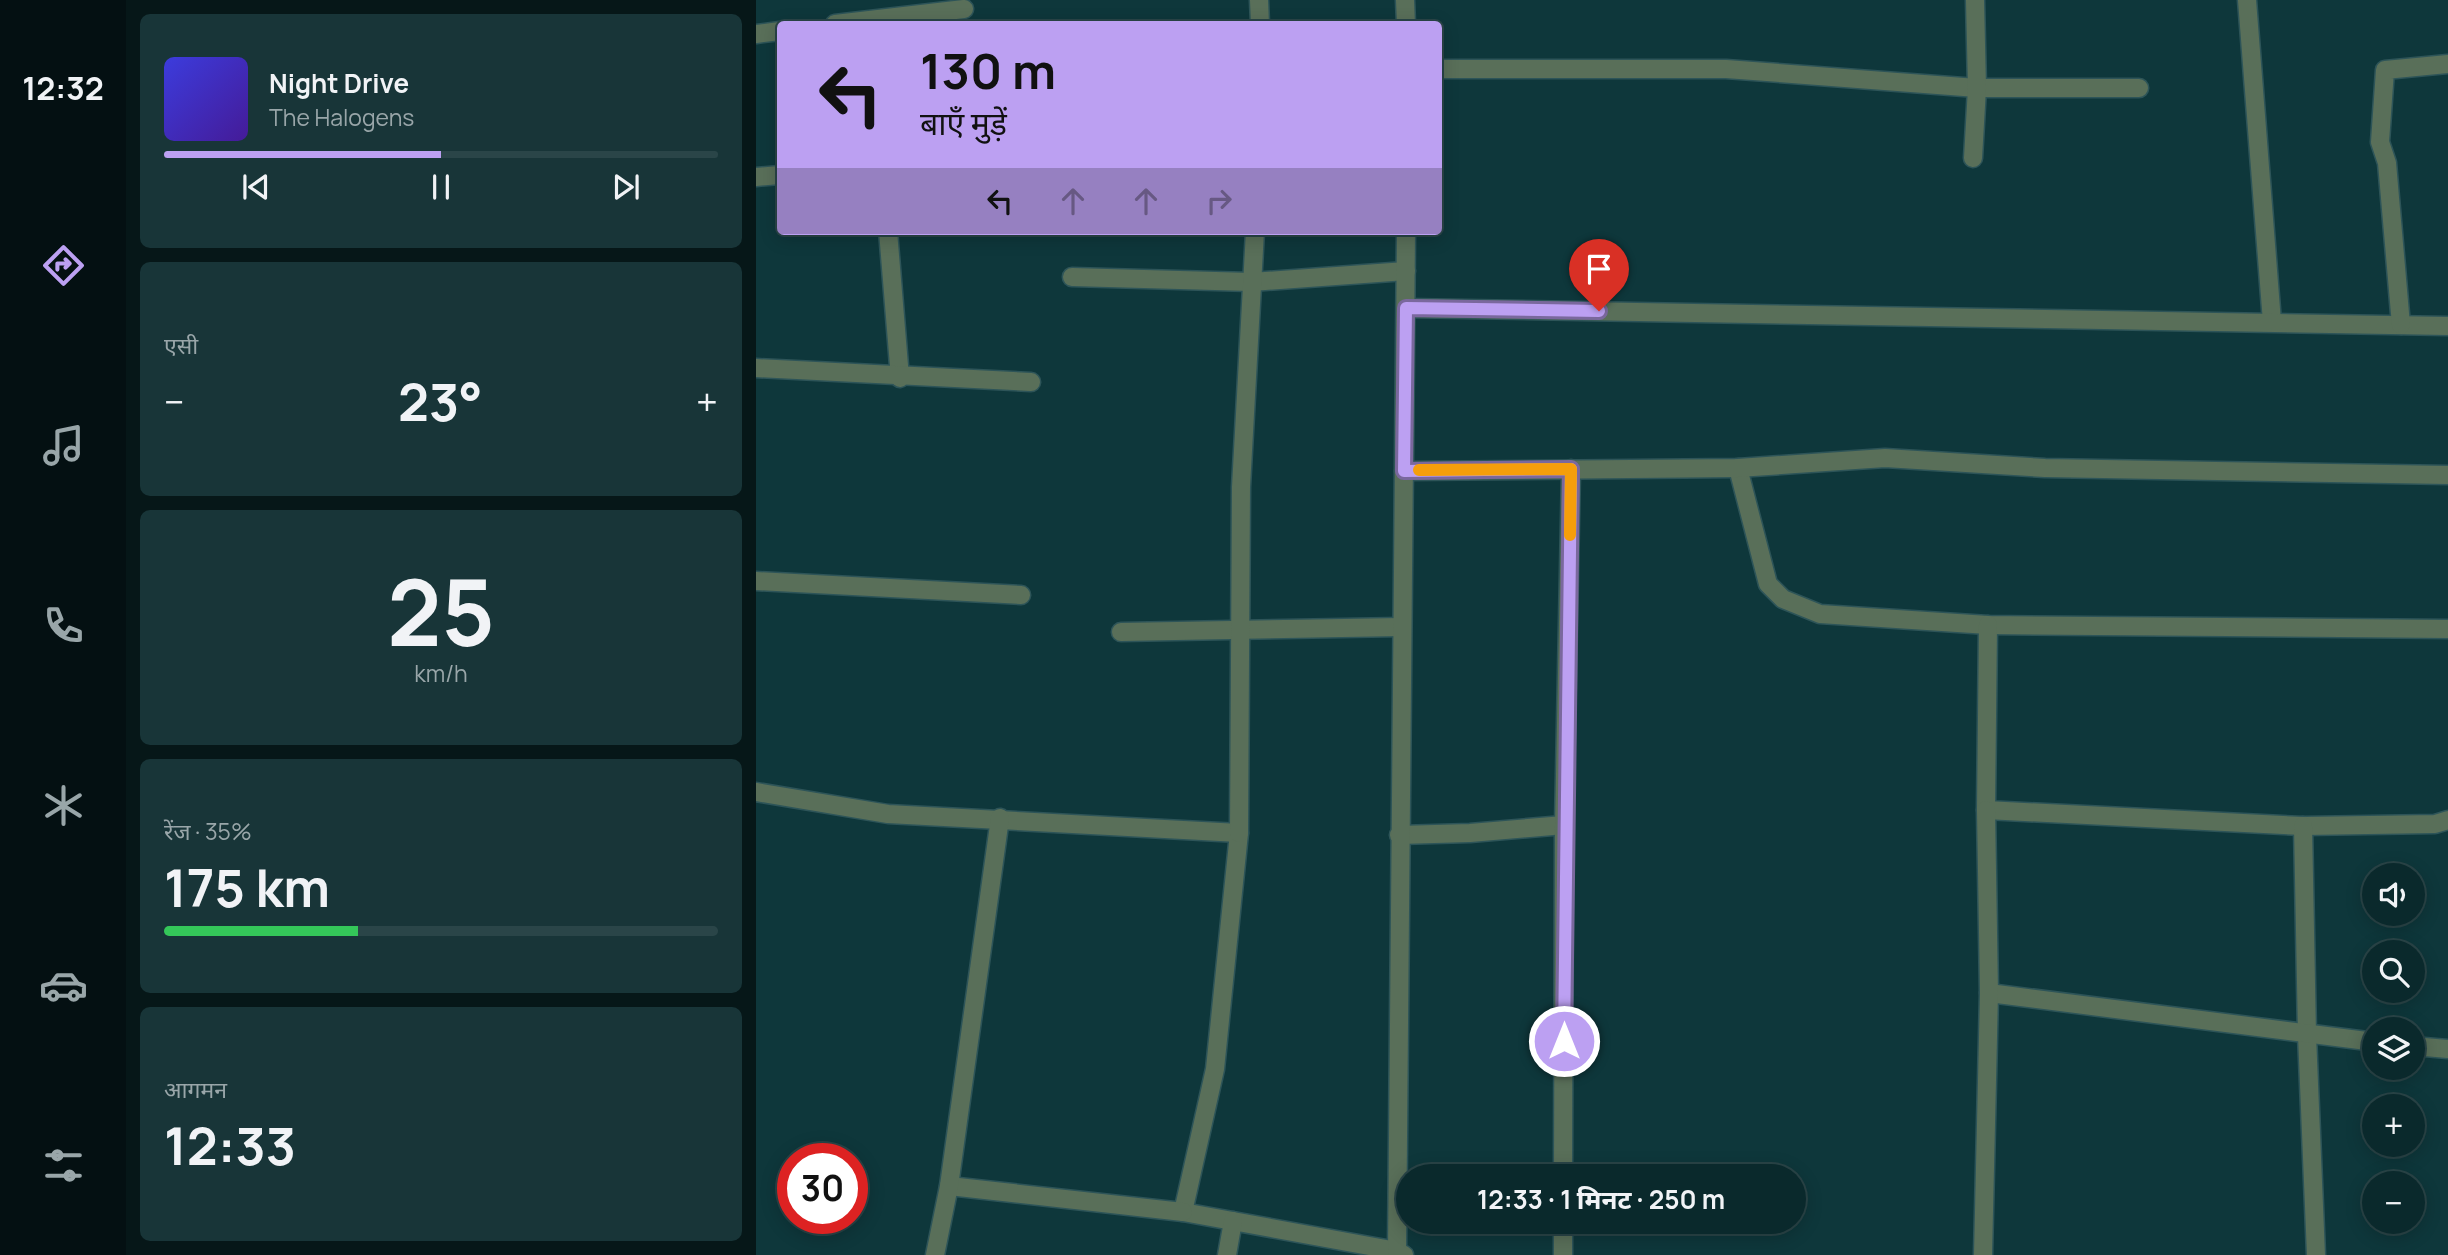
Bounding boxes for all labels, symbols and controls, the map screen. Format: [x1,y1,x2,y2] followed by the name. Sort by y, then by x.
[920,37,1056,104] text: 130 m
[805,49,896,140] icon: left
[269,65,409,101] text: Night Drive
[22,66,104,110] text: 12:32
[269,101,414,133] text: The Halogens
[920,101,1007,145] text: बाएँ मुड़ें
[237,168,275,206] icon: previous
[422,168,460,206] icon: pause
[607,168,645,206] icon: next
[981,182,1019,220] icon: left
[1054,182,1092,220] icon: ahead
[1127,182,1165,220] icon: ahead
[1200,182,1238,220] icon: right
[1569,239,1629,311] pin
[39,241,88,290] icon: directions
[1580,250,1618,288] icon: arrive
[164,329,198,361] text: एसी
[398,366,483,437] text: 23°
[164,375,185,427] text: −
[696,375,718,427] text: +
[39,421,88,470] icon: music
[387,549,495,673] text: 25
[39,601,88,650] icon: phone
[414,657,468,689] text: km/h
[39,781,88,830] icon: climate
[164,815,252,847] text: रेंज · 35%
[164,852,330,923] text: 175 km
[2362,863,2425,1234] map controls
[2362,863,2425,926] button: sound
[2362,940,2425,1003] button: search
[39,961,88,1010] icon: car
[1527,1004,1601,1078] position arrow
[2362,1017,2425,1080] button: layers
[164,1073,227,1105] text: आगमन
[2362,1094,2425,1157] button: +
[164,1110,296,1181] text: 12:33
[39,1141,88,1190] icon: filters
[777,1143,868,1234] speed limit sign: 30
[2362,1171,2425,1234] button: −
[1477,1181,1725,1217] text: 12:33 · 1 मिनट · 250 m

